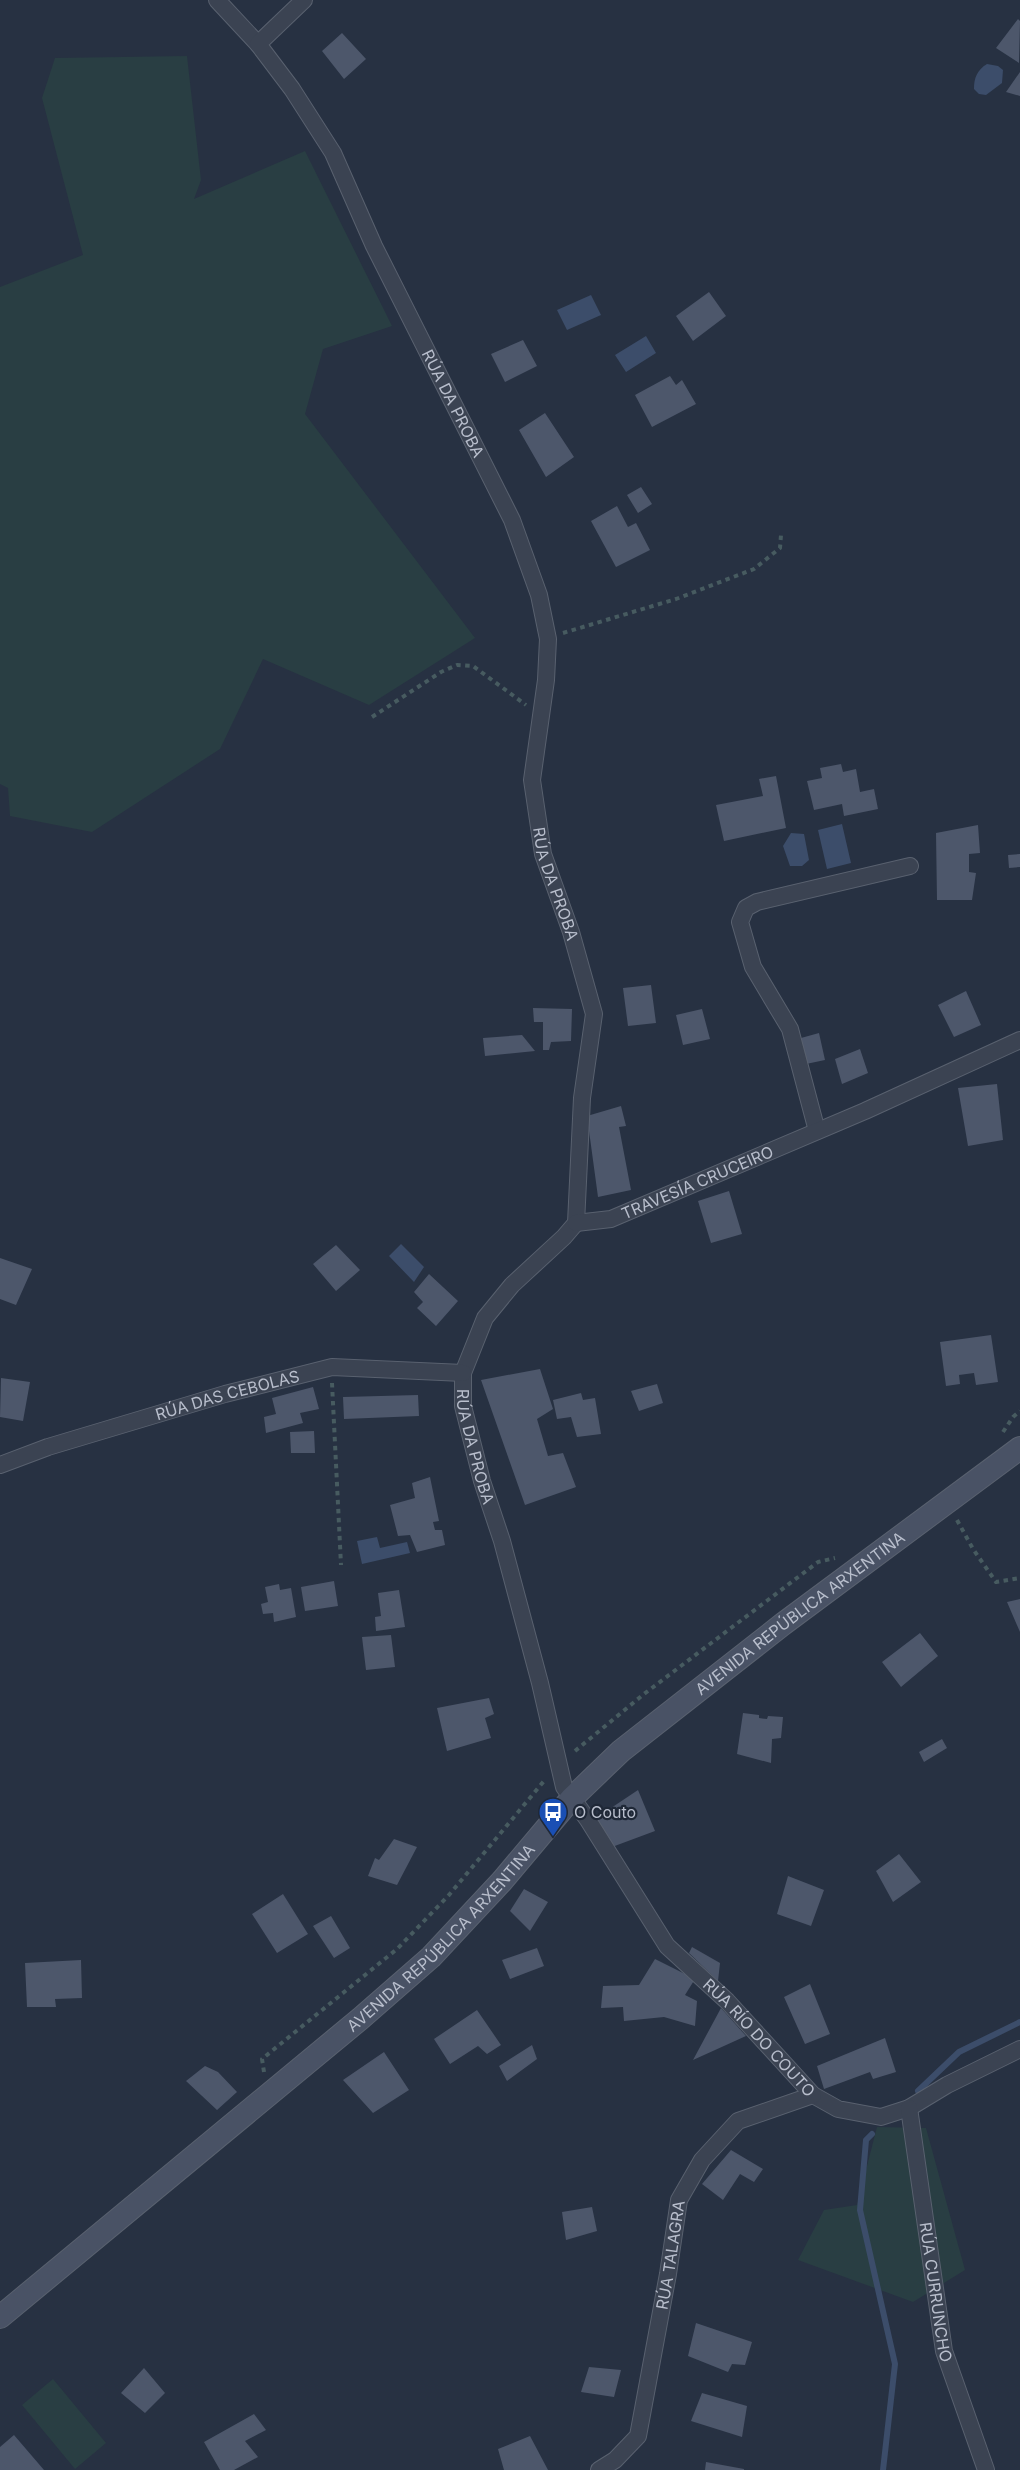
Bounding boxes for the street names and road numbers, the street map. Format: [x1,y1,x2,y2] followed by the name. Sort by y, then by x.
[418,346,489,461] street label: RÚA DA PROBA
[529,826,583,943] street label: RÚA DA PROBA
[618,1141,776,1223] street label: TRAVESÍA CRUCEIRO
[153,1366,301,1424] street label: RÚA DAS CEBOLAS
[453,1389,499,1507] street label: RÚA DA PROBA
[691,1527,909,1699] street label: AVENIDA REPÚBLICA ARXENTINA
[343,1840,539,2036] street label: AVENIDA REPÚBLICA ARXENTINA
[699,1974,820,2101] street label: RÚA RÍO DO COUTO
[652,2199,689,2311] street label: RÚA TALAGRA
[916,2221,957,2365] street label: RÚA CURRUNCHO

